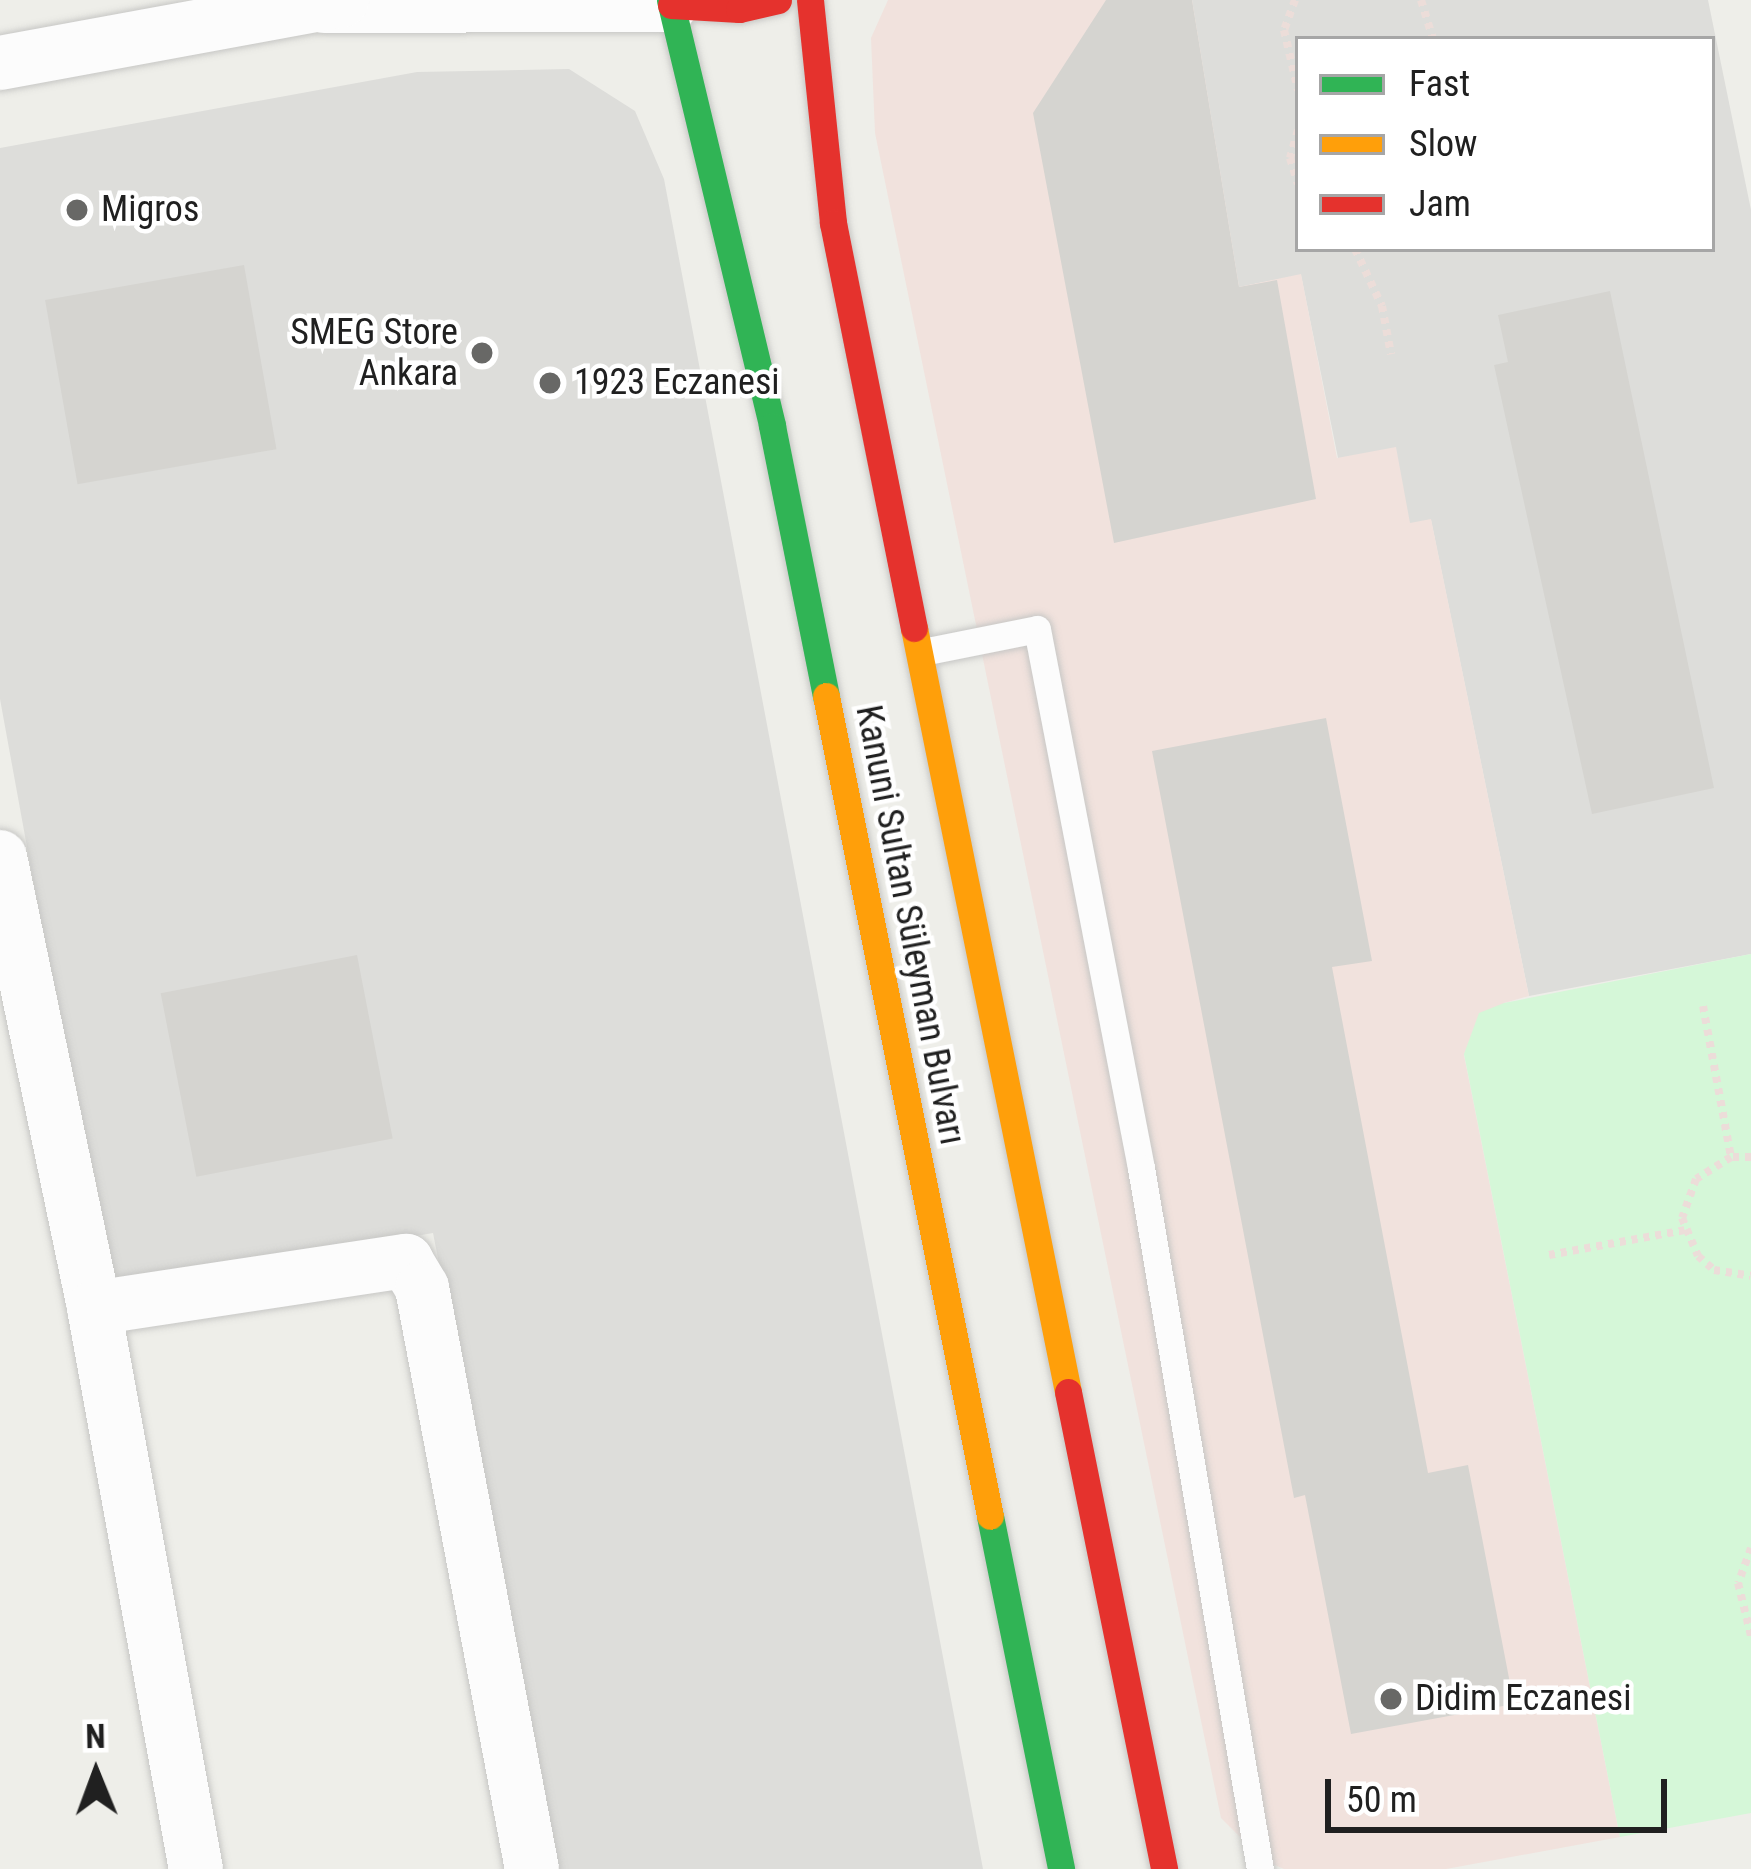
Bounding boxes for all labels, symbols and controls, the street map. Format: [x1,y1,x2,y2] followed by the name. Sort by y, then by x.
[1295,36,1715,252] legend
[1409,63,1470,105] text: Fast
[1409,123,1477,165] text: Slow
[1409,183,1471,225] text: Jam
[101,188,199,232] place label: Migros
[64,197,90,223] marker: Migros
[290,310,458,395] place label: SMEG Store Ankara
[469,340,495,366] marker: SMEG Store Ankara
[574,361,780,405] place label: 1923 Eczanesi
[537,370,563,396] marker: 1923 Eczanesi
[846,702,974,1148] street label: Kanuni Sultan Süleyman Bulvarı
[1415,1677,1632,1721] place label: Didim Eczanesi
[1378,1686,1404,1712] marker: Didim Eczanesi
[36,1713,156,1833] north arrow
[85,1717,106,1756] text: N
[1331,1755,1673,1829] scale bar
[1346,1779,1417,1821] text: 50 m

